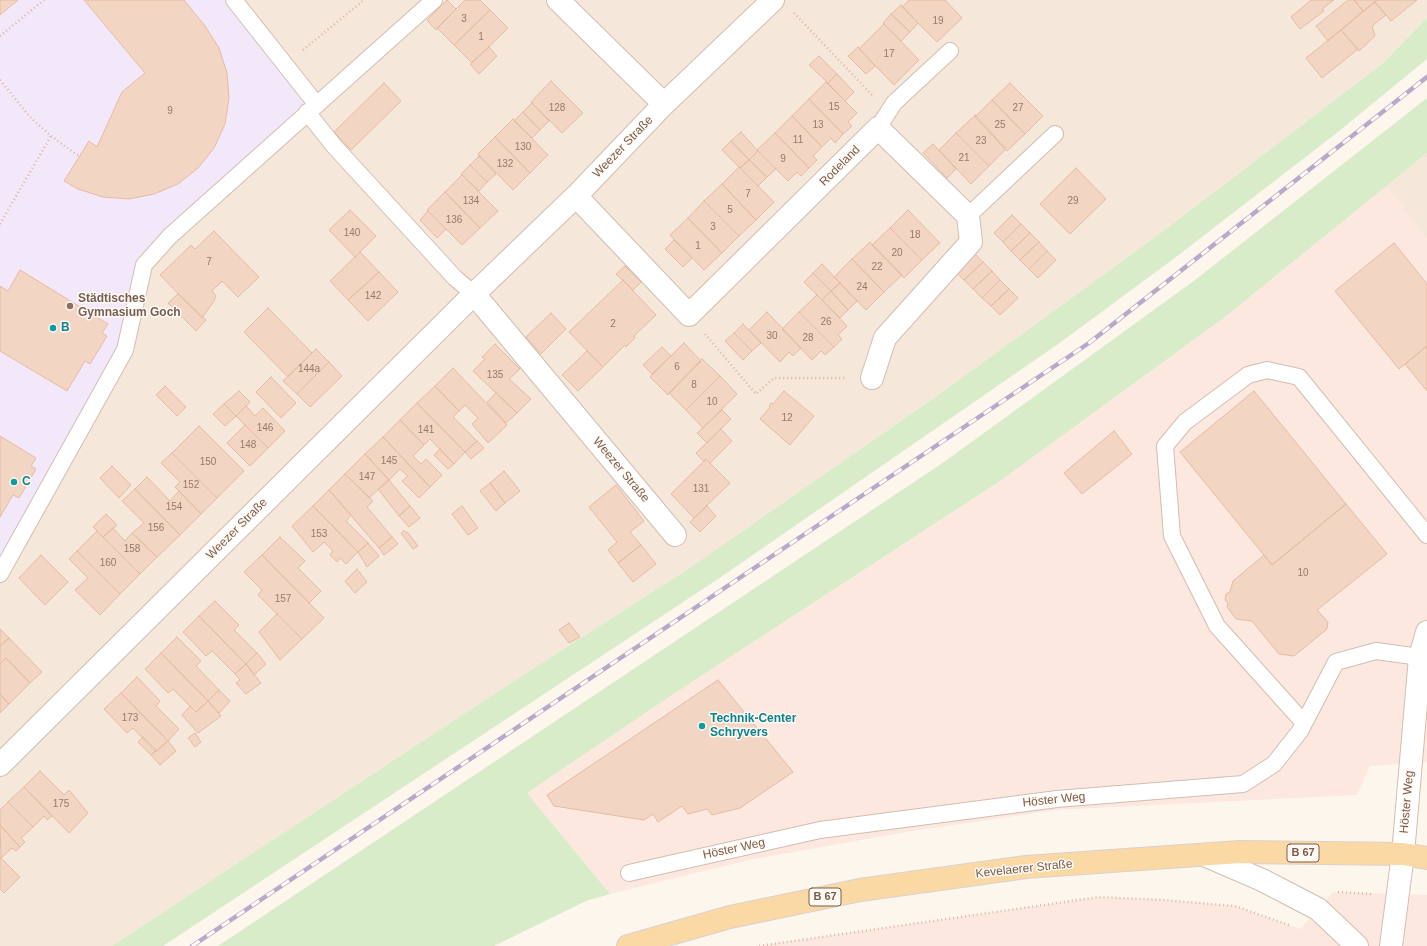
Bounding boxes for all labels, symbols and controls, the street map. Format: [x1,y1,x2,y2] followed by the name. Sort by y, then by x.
[461,13,467,25] house number: 3
[932,15,944,27] house number: 19
[478,31,484,43] house number: 1
[883,48,895,60] house number: 17
[828,101,840,113] house number: 15
[549,102,565,114] house number: 128
[1012,102,1024,114] house number: 27
[167,105,173,117] house number: 9
[590,113,656,181] street label: Weezer Straße
[812,119,824,131] house number: 13
[994,119,1006,131] house number: 25
[793,134,803,146] house number: 11
[975,135,987,147] house number: 23
[515,141,531,153] house number: 130
[817,143,863,189] street label: Rodeland
[958,152,970,164] house number: 21
[780,153,786,165] house number: 9
[497,158,513,170] house number: 132
[745,188,751,200] house number: 7
[463,195,479,207] house number: 134
[1067,195,1079,207] house number: 29
[727,204,733,216] house number: 5
[446,214,462,226] house number: 136
[710,221,716,233] house number: 3
[344,227,360,239] house number: 140
[909,229,921,241] house number: 18
[695,240,701,252] house number: 1
[891,247,903,259] house number: 20
[206,256,212,268] house number: 7
[871,261,883,273] house number: 22
[856,281,868,293] house number: 24
[365,290,381,302] house number: 142
[78,292,181,320] place label: Städtisches Gymnasium Goch
[65,301,75,311] marker: Städtisches Gymnasium Goch
[820,316,832,328] house number: 26
[610,318,616,330] house number: 2
[61,321,70,335] place label: B
[48,323,58,333] marker: B
[766,330,778,342] house number: 30
[802,332,814,344] house number: 28
[674,361,680,373] house number: 6
[298,363,320,375] house number: 144a
[487,369,503,381] house number: 135
[691,379,697,391] house number: 8
[706,396,718,408] house number: 10
[781,412,793,424] house number: 12
[257,422,273,434] house number: 146
[418,424,434,436] house number: 141
[590,435,652,505] street label: Weezer Straße
[240,439,256,451] house number: 148
[381,455,397,467] house number: 145
[200,456,216,468] house number: 150
[359,471,375,483] house number: 147
[22,475,31,489] place label: C
[9,477,19,487] marker: C
[183,479,199,491] house number: 152
[693,483,709,495] house number: 131
[203,495,271,563] street label: Weezer Straße
[166,501,182,513] house number: 154
[148,522,164,534] house number: 156
[311,528,327,540] house number: 153
[124,543,140,555] house number: 158
[100,557,116,569] house number: 160
[1297,567,1309,579] house number: 10
[275,593,291,605] house number: 157
[122,712,138,724] house number: 173
[710,712,796,740] place label: Technik-Center Schryvers
[697,721,707,731] marker: Technik-Center Schryvers
[1397,770,1417,834] street label: Höster Weg
[1022,790,1086,810] street label: Höster Weg
[53,798,69,810] house number: 175
[702,835,766,863] street label: Höster Weg
[1287,844,1319,862] road number: B 67
[975,857,1073,881] street label: Kevelaerer Straße
[809,888,841,906] road number: B 67

